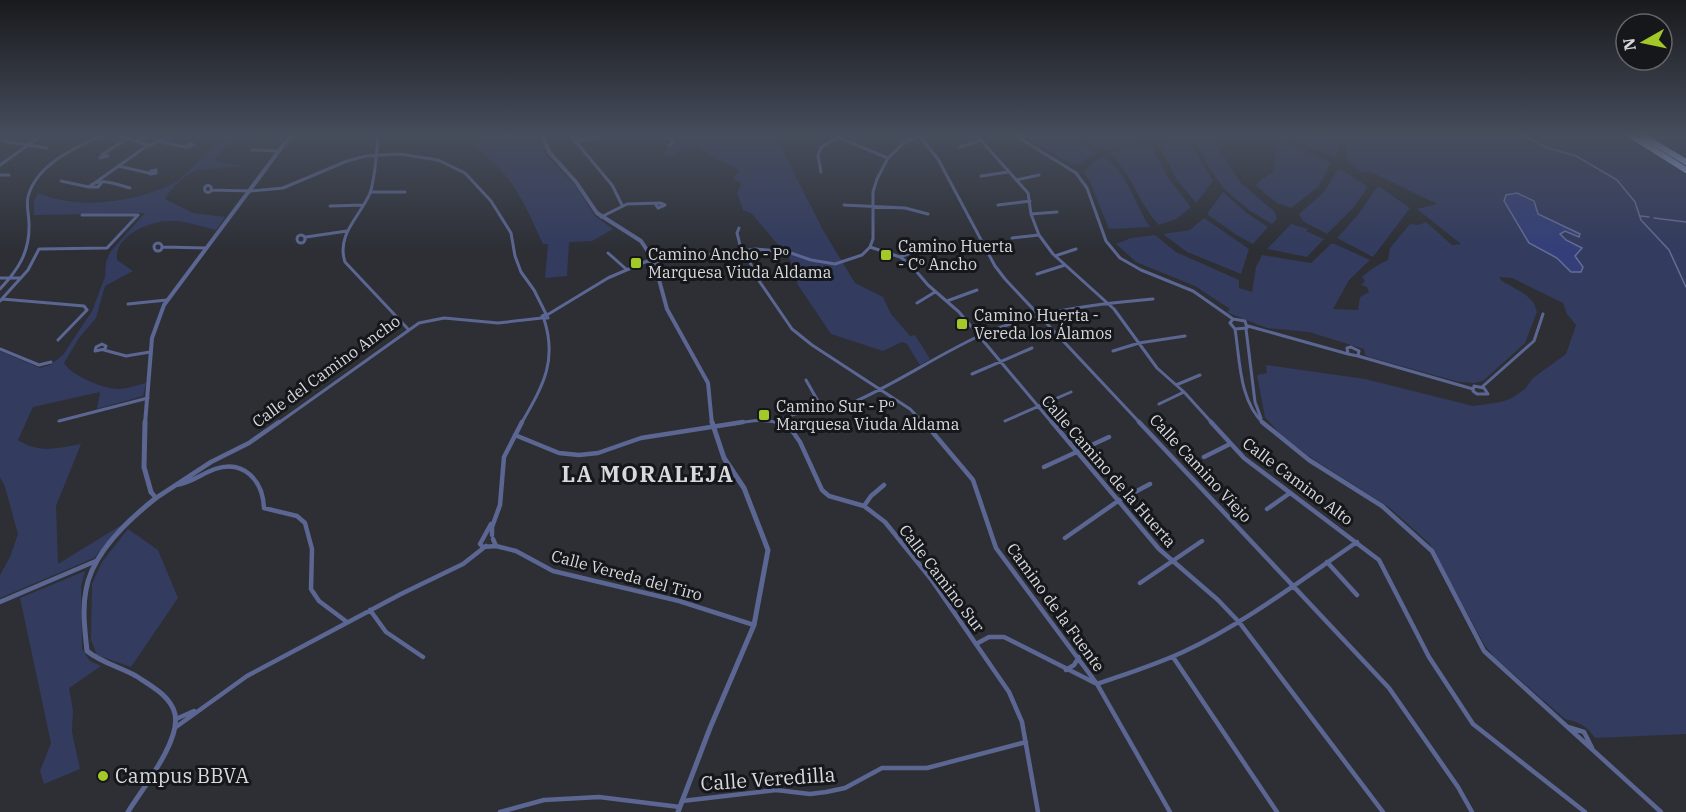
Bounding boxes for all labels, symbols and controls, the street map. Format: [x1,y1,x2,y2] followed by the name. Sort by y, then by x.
[1614,12,1674,72] north arrow
[1618,37,1640,52] text: N
[898,236,1013,274] place label: Camino Huerta - Cº Ancho
[648,244,832,282] place label: Camino Ancho - Pº Marquesa Viuda Aldama
[879,248,893,262] marker: Camino Huerta - Cº Ancho
[629,256,643,270] marker: Camino Ancho - Pº Marquesa Viuda Aldama
[974,305,1112,343] place label: Camino Huerta - Vereda los Álamos
[248,310,404,432] street label: Calle del Camino Ancho
[955,317,969,331] marker: Camino Huerta - Vereda los Álamos
[1037,391,1181,551] street label: Calle Camino de la Huerta
[776,396,960,434] place label: Camino Sur - Pº Marquesa Viuda Aldama
[757,408,771,422] marker: Camino Sur - Pº Marquesa Viuda Aldama
[1146,410,1256,526] street label: Calle Camino Viejo
[1239,433,1357,529] street label: Calle Camino Alto
[562,459,734,488] district label: LA MORALEJA
[895,520,989,636] street label: Calle Camino Sur
[1003,539,1109,675] street label: Camino de la Fuente
[549,545,705,605] street label: Calle Vereda del Tiro
[700,760,836,797] street label: Calle Veredilla
[115,762,249,789] place label: Campus BBVA
[96,769,110,783] marker: Campus BBVA

